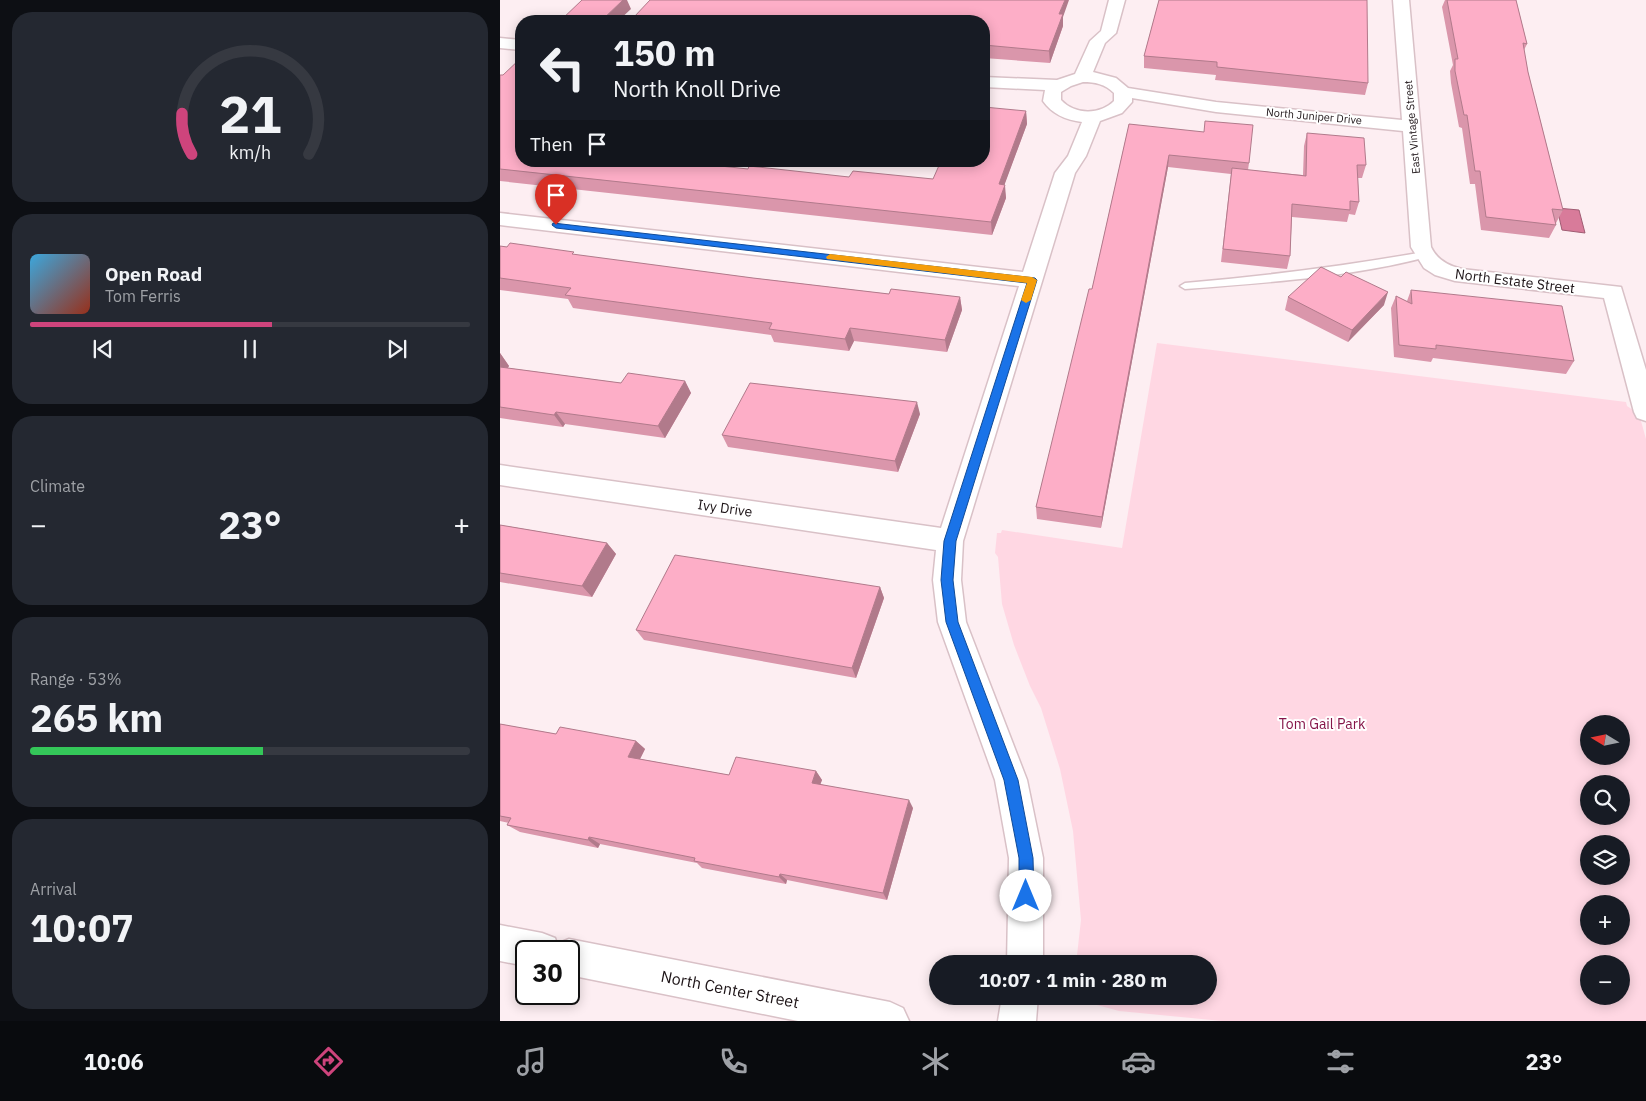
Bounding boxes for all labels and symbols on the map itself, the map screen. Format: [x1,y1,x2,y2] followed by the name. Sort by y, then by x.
[1401,79,1423,174] street label: East Vintage Street
[1265,105,1363,127] street label: North Juniper Drive
[535,174,577,225] pin
[1454,265,1576,297] street label: North Estate Street
[696,495,754,521] street label: Ivy Drive
[1279,715,1366,733] park label: Tom Gail Park
[1580,715,1630,765] north arrow
[999,869,1051,921] position arrow
[515,940,580,1005] speed limit sign: 30
[659,966,801,1012] street label: North Center Street

